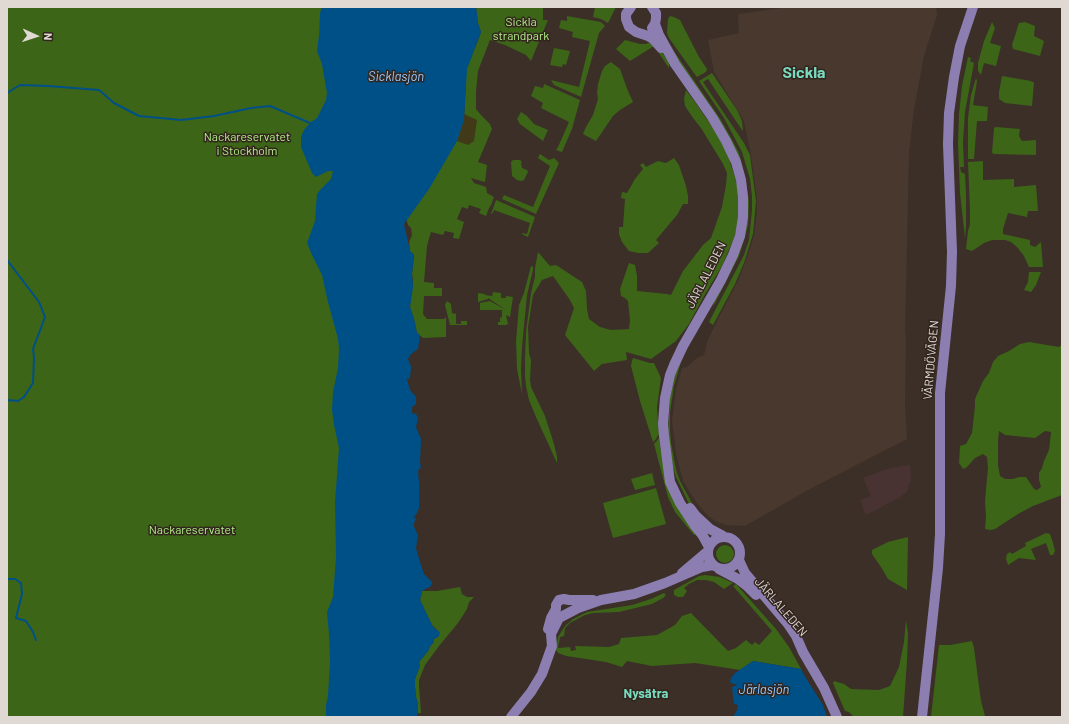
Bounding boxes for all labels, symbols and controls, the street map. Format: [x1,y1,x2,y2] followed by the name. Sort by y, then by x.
[493,15,549,43] park label: Sickla strandpark
[16,16,56,56] north arrow
[42,33,55,41] text: N
[782,63,826,83] district label: Sickla
[368,69,424,85] water label: Sicklasjön
[204,130,290,158] park label: Nackareservatet i Stockholm
[683,239,729,311] street label: JÄRLALEDEN
[920,320,942,400] street label: VÄRMDÖVÄGEN
[149,523,235,537] park label: Nackareservatet
[752,575,810,639] street label: JÄRLALEDEN
[739,682,789,698] water label: Järlasjön
[624,686,668,702] district label: Nysätra

